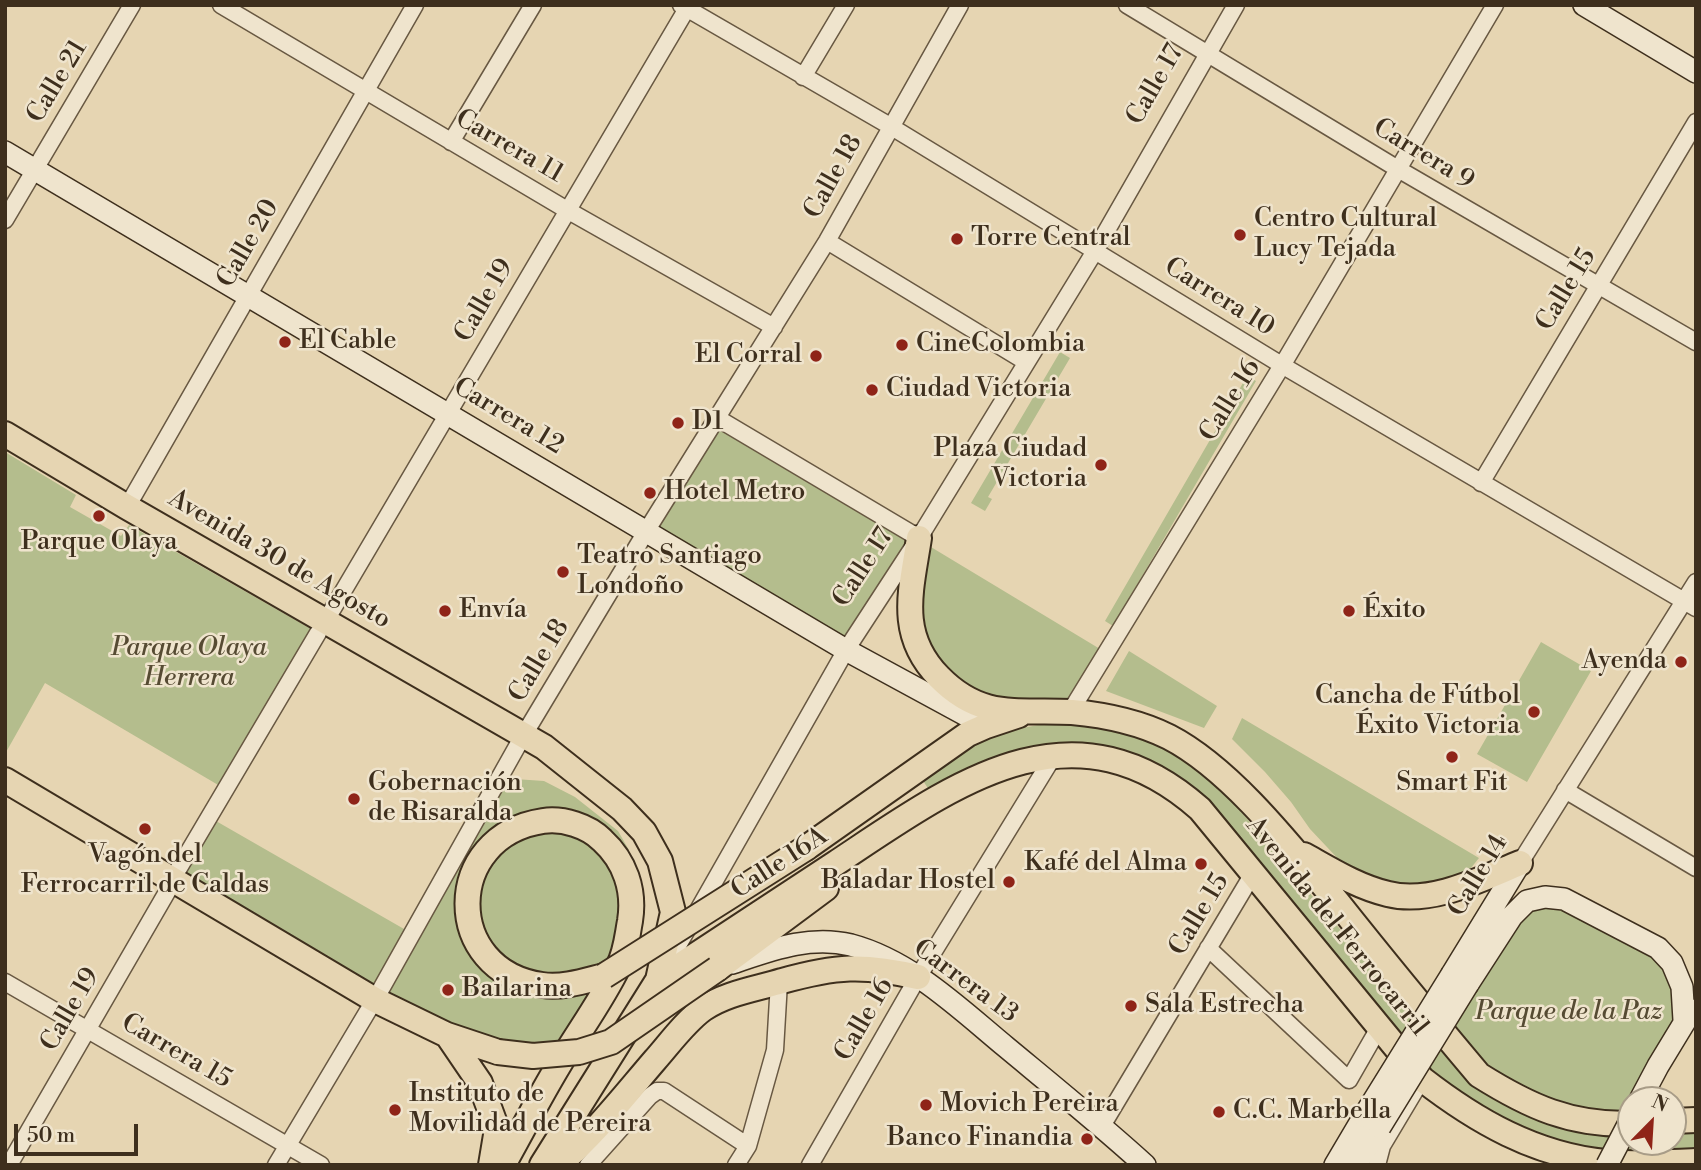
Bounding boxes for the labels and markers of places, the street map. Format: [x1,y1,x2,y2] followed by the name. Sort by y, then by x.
[1254,204,1437,266] place label: Centro Cultural Lucy Tejada
[971,223,1130,255] place label: Torre Central
[1232,227,1248,243] marker: Centro Cultural Lucy Tejada
[949,231,965,247] marker: Torre Central
[299,326,397,358] place label: El Cable
[916,329,1085,361] place label: CineColombia
[277,334,293,350] marker: El Cable
[894,337,910,353] marker: CineColombia
[695,340,802,372] place label: El Corral
[808,348,824,364] marker: El Corral
[886,374,1071,406] place label: Ciudad Victoria
[864,382,880,398] marker: Ciudad Victoria
[692,407,723,439] place label: D1
[670,415,686,431] marker: D1
[933,434,1087,496] place label: Plaza Ciudad Victoria
[1093,457,1109,473] marker: Plaza Ciudad Victoria
[664,477,805,509] place label: Hotel Metro
[642,485,658,501] marker: Hotel Metro
[91,508,107,524] marker: Parque Olaya
[21,527,177,559] place label: Parque Olaya
[577,541,762,602] place label: Teatro Santiago Londoño
[555,564,571,580] marker: Teatro Santiago Londoño
[459,595,527,627] place label: Envía
[1363,595,1426,627] place label: Éxito
[437,603,453,619] marker: Envía
[1341,603,1357,619] marker: Éxito
[1582,646,1667,678] place label: Ayenda
[1673,654,1689,670] marker: Ayenda
[1315,681,1520,742] place label: Cancha de Fútbol Éxito Victoria
[1526,704,1542,720] marker: Cancha de Fútbol Éxito Victoria
[1444,749,1460,765] marker: Smart Fit
[368,768,522,830] place label: Gobernación de Risaralda
[1396,768,1508,800] place label: Smart Fit
[346,791,362,807] marker: Gobernación de Risaralda
[137,821,153,837] marker: Vagón del Ferrocarril de Caldas
[21,840,269,902] place label: Vagón del Ferrocarril de Caldas
[1024,848,1187,880] place label: Kafé del Alma
[1193,856,1209,872] marker: Kafé del Alma
[821,866,995,898] place label: Baladar Hostel
[1001,874,1017,890] marker: Baladar Hostel
[462,974,572,1006] place label: Bailarina
[440,982,456,998] marker: Bailarina
[1145,990,1304,1022] place label: Sala Estrecha
[1123,998,1139,1014] marker: Sala Estrecha
[409,1079,651,1140] place label: Instituto de Movilidad de Pereira
[940,1089,1119,1121] place label: Movich Pereira
[1233,1096,1391,1128] place label: C.C. Marbella
[918,1097,934,1113] marker: Movich Pereira
[387,1102,403,1118] marker: Instituto de Movilidad de Pereira
[1211,1104,1227,1120] marker: C.C. Marbella
[887,1123,1073,1155] place label: Banco Finandia
[1079,1131,1095,1147] marker: Banco Finandia

